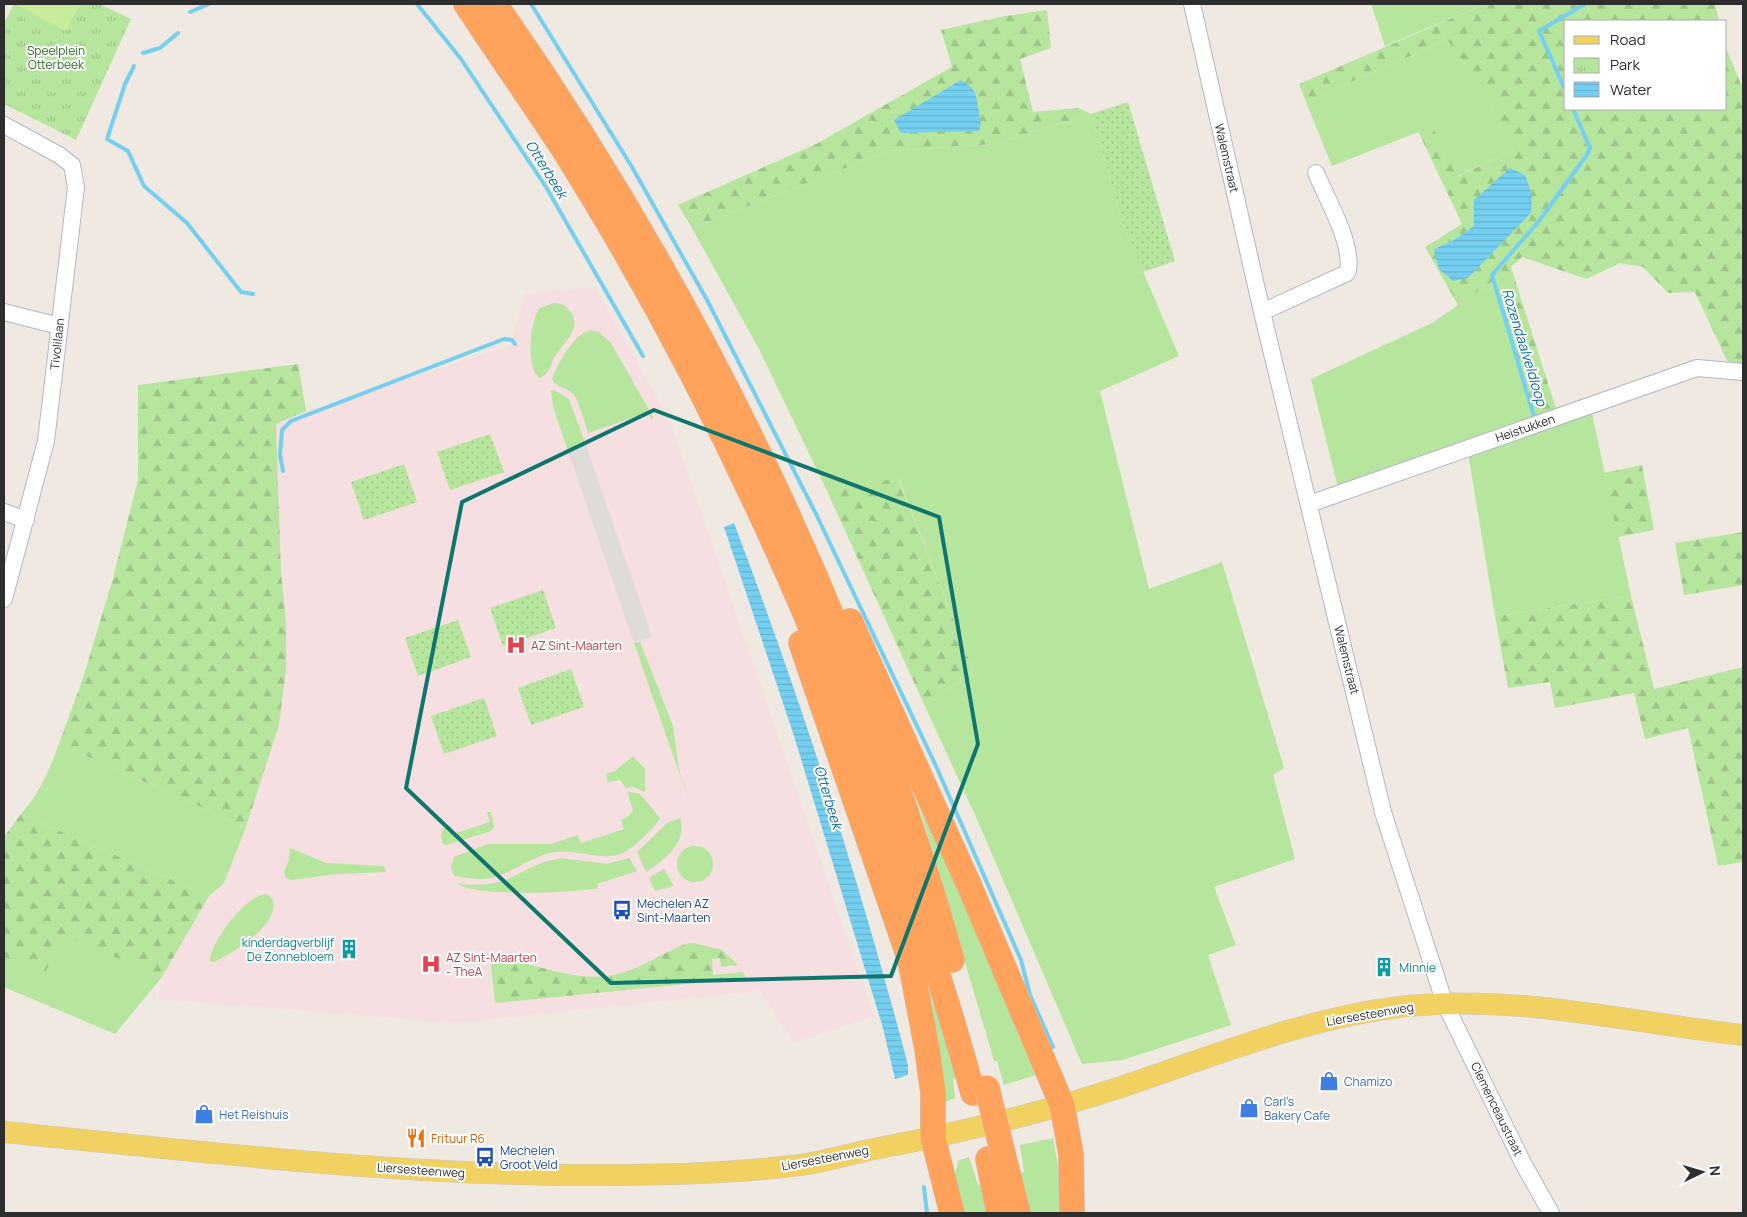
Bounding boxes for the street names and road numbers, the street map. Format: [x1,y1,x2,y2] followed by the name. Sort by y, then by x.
[1211,122,1243,194] street label: Walemstraat
[46,317,68,371] street label: Tivolilaan
[1493,410,1557,446] street label: Heistukken
[1330,624,1364,696] street label: Walemstraat
[1325,998,1415,1030] street label: Liersesteenweg
[1467,1059,1527,1159] street label: Clemenceaustraat
[780,1141,870,1175] street label: Liersesteenweg
[376,1158,466,1182] street label: Liersesteenweg

